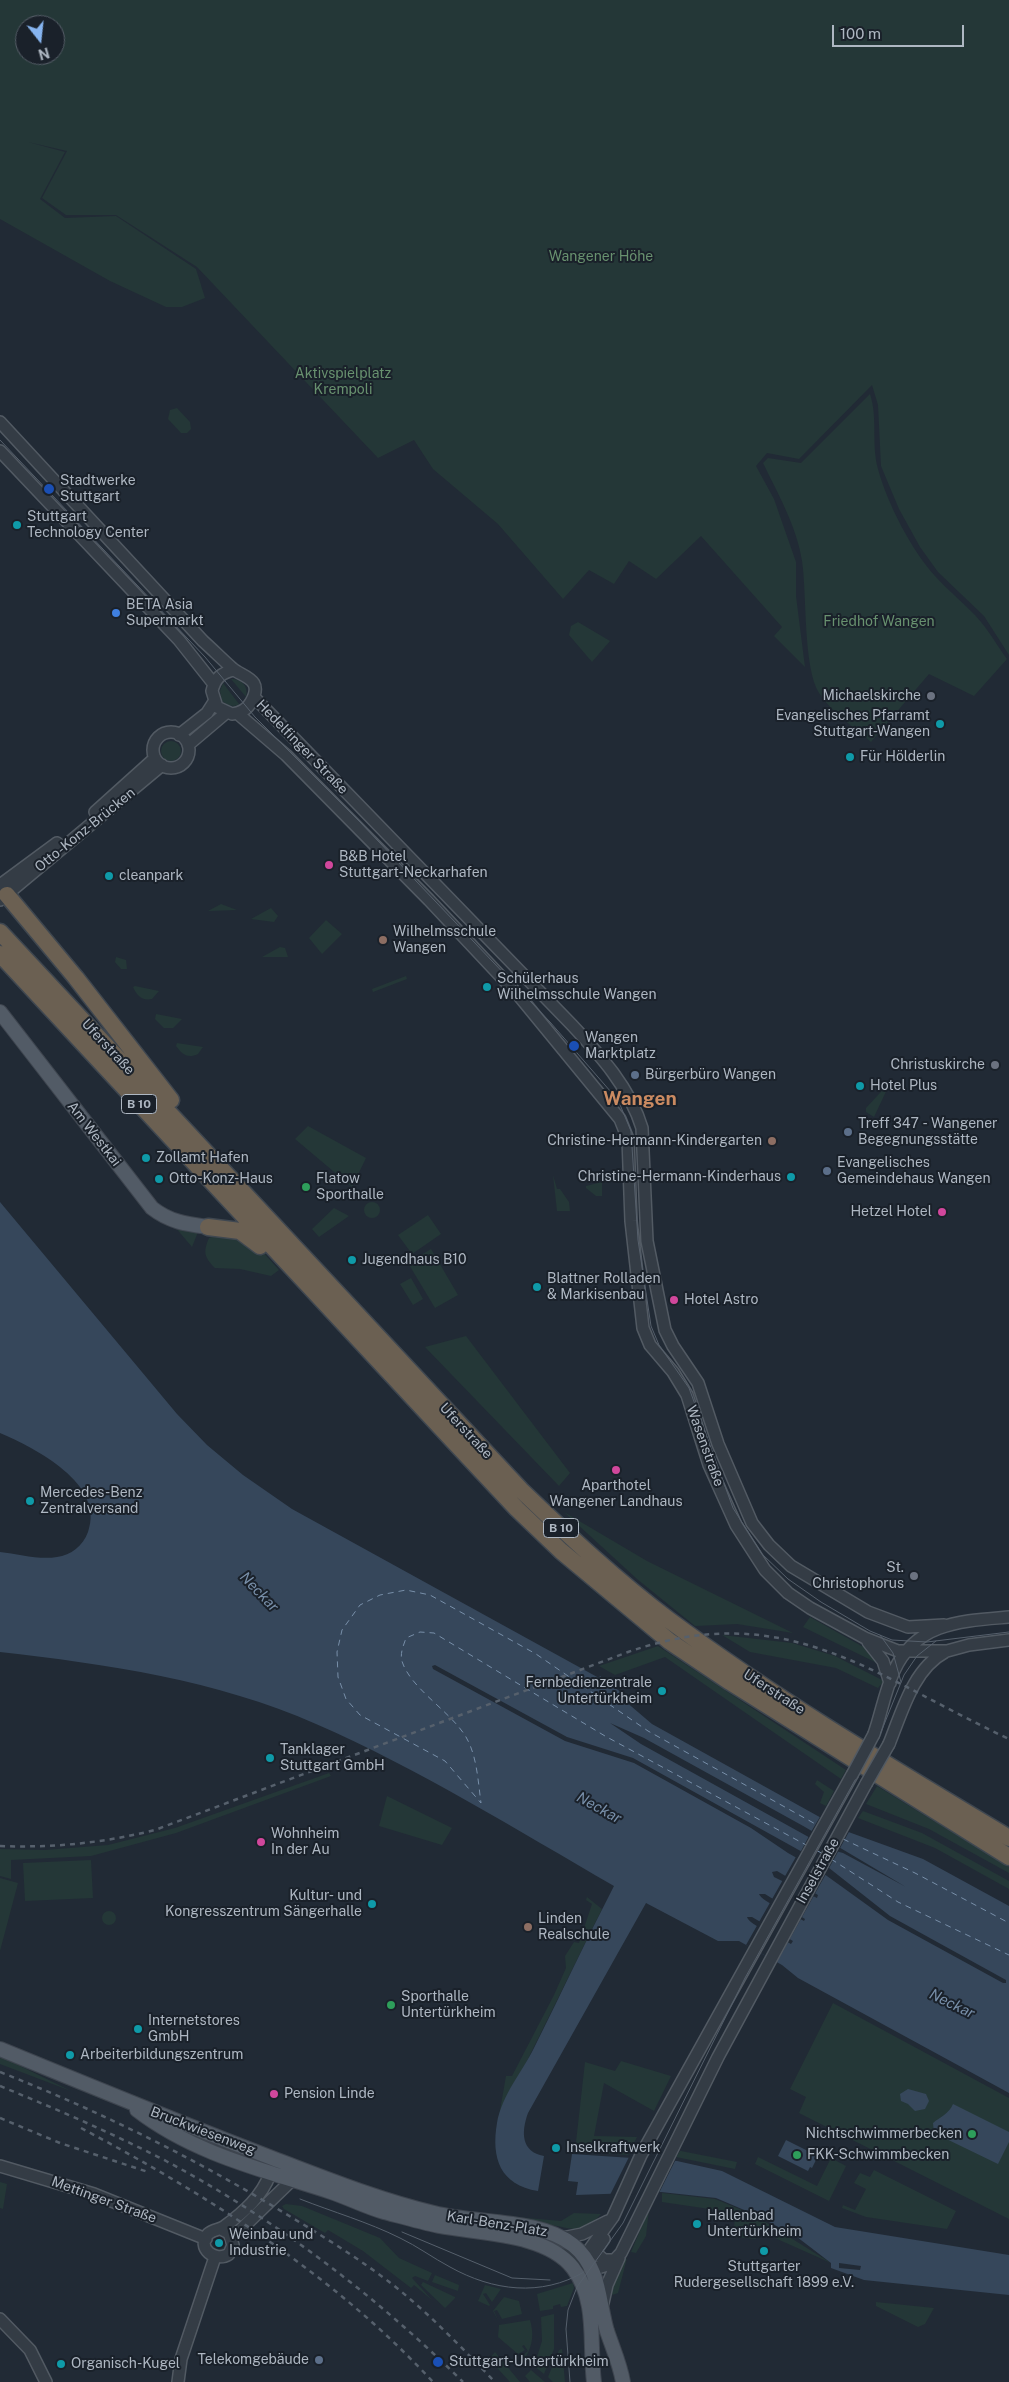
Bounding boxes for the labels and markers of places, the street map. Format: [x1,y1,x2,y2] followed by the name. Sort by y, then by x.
[60,473,136,506] place label: Stadtwerke Stuttgart
[42,482,56,496] marker: Stadtwerke Stuttgart
[27,509,149,542] place label: Stuttgart Technology Center
[11,519,23,531] marker: Stuttgart Technology Center
[126,597,204,630] place label: BETA Asia Supermarkt
[110,607,122,619] marker: BETA Asia Supermarkt
[822,688,921,704] place label: Michaelskirche
[925,690,937,702] marker: Michaelskirche
[776,708,930,740] place label: Evangelisches Pfarramt Stuttgart-Wangen
[934,718,946,730] marker: Evangelisches Pfarramt Stuttgart-Wangen
[860,749,945,765] place label: Für Hölderlin
[844,751,856,763] marker: Für Hölderlin
[339,849,488,882] place label: B&B Hotel Stuttgart-Neckarhafen
[323,859,335,871] marker: B&B Hotel Stuttgart-Neckarhafen
[119,868,183,884] place label: cleanpark
[103,870,115,882] marker: cleanpark
[393,924,496,956] place label: Wilhelmsschule Wangen
[377,934,389,946] marker: Wilhelmsschule Wangen
[497,971,657,1004] place label: Schülerhaus Wilhelmsschule Wangen
[481,981,493,993] marker: Schülerhaus Wilhelmsschule Wangen
[585,1030,656,1062] place label: Wangen Marktplatz
[567,1039,581,1053] marker: Wangen Marktplatz
[891,1057,985,1073] place label: Christuskirche
[989,1059,1001,1071] marker: Christuskirche
[645,1067,776,1083] place label: Bürgerbüro Wangen
[629,1069,641,1081] marker: Bürgerbüro Wangen
[870,1078,937,1094] place label: Hotel Plus
[854,1080,866,1092] marker: Hotel Plus
[858,1116,998,1148] place label: Treff 347 - Wangener Begegnungsstätte
[842,1126,854,1138] marker: Treff 347 - Wangener Begegnungsstätte
[547,1133,762,1149] place label: Christine-Hermann-Kindergarten
[766,1135,778,1147] marker: Christine-Hermann-Kindergarten
[156,1150,249,1166] place label: Zollamt Hafen
[140,1152,152,1164] marker: Zollamt Hafen
[837,1155,991,1188] place label: Evangelisches Gemeindehaus Wangen
[821,1165,833,1177] marker: Evangelisches Gemeindehaus Wangen
[578,1169,781,1185] place label: Christine-Hermann-Kinderhaus
[169,1171,273,1187] place label: Otto-Konz-Haus
[316,1171,384,1204] place label: Flatow Sporthalle
[785,1171,797,1183] marker: Christine-Hermann-Kinderhaus
[153,1173,165,1185] marker: Otto-Konz-Haus
[300,1181,312,1193] marker: Flatow Sporthalle
[850,1204,932,1220] place label: Hetzel Hotel
[936,1206,948,1218] marker: Hetzel Hotel
[362,1252,467,1268] place label: Jugendhaus B10
[346,1254,358,1266] marker: Jugendhaus B10
[547,1271,661,1304] place label: Blattner Rolladen & Markisenbau
[531,1281,543,1293] marker: Blattner Rolladen & Markisenbau
[684,1292,758,1308] place label: Hotel Astro
[668,1294,680,1306] marker: Hotel Astro
[610,1464,622,1476] marker: Aparthotel Wangener Landhaus
[550,1478,682,1510] place label: Aparthotel Wangener Landhaus
[40,1485,142,1518] place label: Mercedes-Benz Zentralversand
[24,1495,36,1507] marker: Mercedes-Benz Zentralversand
[812,1560,904,1592] place label: St. Christophorus
[908,1570,920,1582] marker: St. Christophorus
[526,1675,652,1708] place label: Fernbedienzentrale Untertürkheim
[656,1685,668,1697] marker: Fernbedienzentrale Untertürkheim
[280,1742,385,1774] place label: Tanklager Stuttgart GmbH
[264,1752,276,1764] marker: Tanklager Stuttgart GmbH
[271,1826,339,1858] place label: Wohnheim In der Au
[255,1836,267,1848] marker: Wohnheim In der Au
[165,1888,362,1920] place label: Kultur- und Kongresszentrum Sängerhalle
[366,1898,378,1910] marker: Kultur- und Kongresszentrum Sängerhalle
[538,1911,610,1944] place label: Linden Realschule
[522,1921,534,1933] marker: Linden Realschule
[401,1989,496,2021] place label: Sporthalle Untertürkheim
[385,1999,397,2011] marker: Sporthalle Untertürkheim
[148,2013,240,2045] place label: Internetstores GmbH
[132,2023,144,2035] marker: Internetstores GmbH
[80,2047,243,2063] place label: Arbeiterbildungszentrum
[64,2049,76,2061] marker: Arbeiterbildungszentrum
[284,2086,375,2102] place label: Pension Linde
[268,2088,280,2100] marker: Pension Linde
[805,2126,962,2142] place label: Nichtschwimmerbecken
[966,2128,978,2140] marker: Nichtschwimmerbecken
[566,2140,660,2156] place label: Inselkraftwerk
[550,2142,562,2154] marker: Inselkraftwerk
[807,2147,949,2163] place label: FKK-Schwimmbecken
[791,2149,803,2161] marker: FKK-Schwimmbecken
[707,2208,802,2240] place label: Hallenbad Untertürkheim
[691,2218,703,2230] marker: Hallenbad Untertürkheim
[229,2227,313,2260] place label: Weinbau und Industrie
[213,2237,225,2249] marker: Weinbau und Industrie
[758,2245,770,2257] marker: Stuttgarter Rudergesellschaft 1899 e.V.
[674,2259,854,2292] place label: Stuttgarter Rudergesellschaft 1899 e.V.
[198,2352,309,2368] place label: Telekomgebäude
[313,2354,325,2366] marker: Telekomgebäude
[449,2354,609,2370] place label: Stuttgart-Untertürkheim
[431,2355,445,2369] marker: Stuttgart-Untertürkheim
[71,2356,180,2372] place label: Organisch-Kugel
[55,2358,67,2370] marker: Organisch-Kugel

